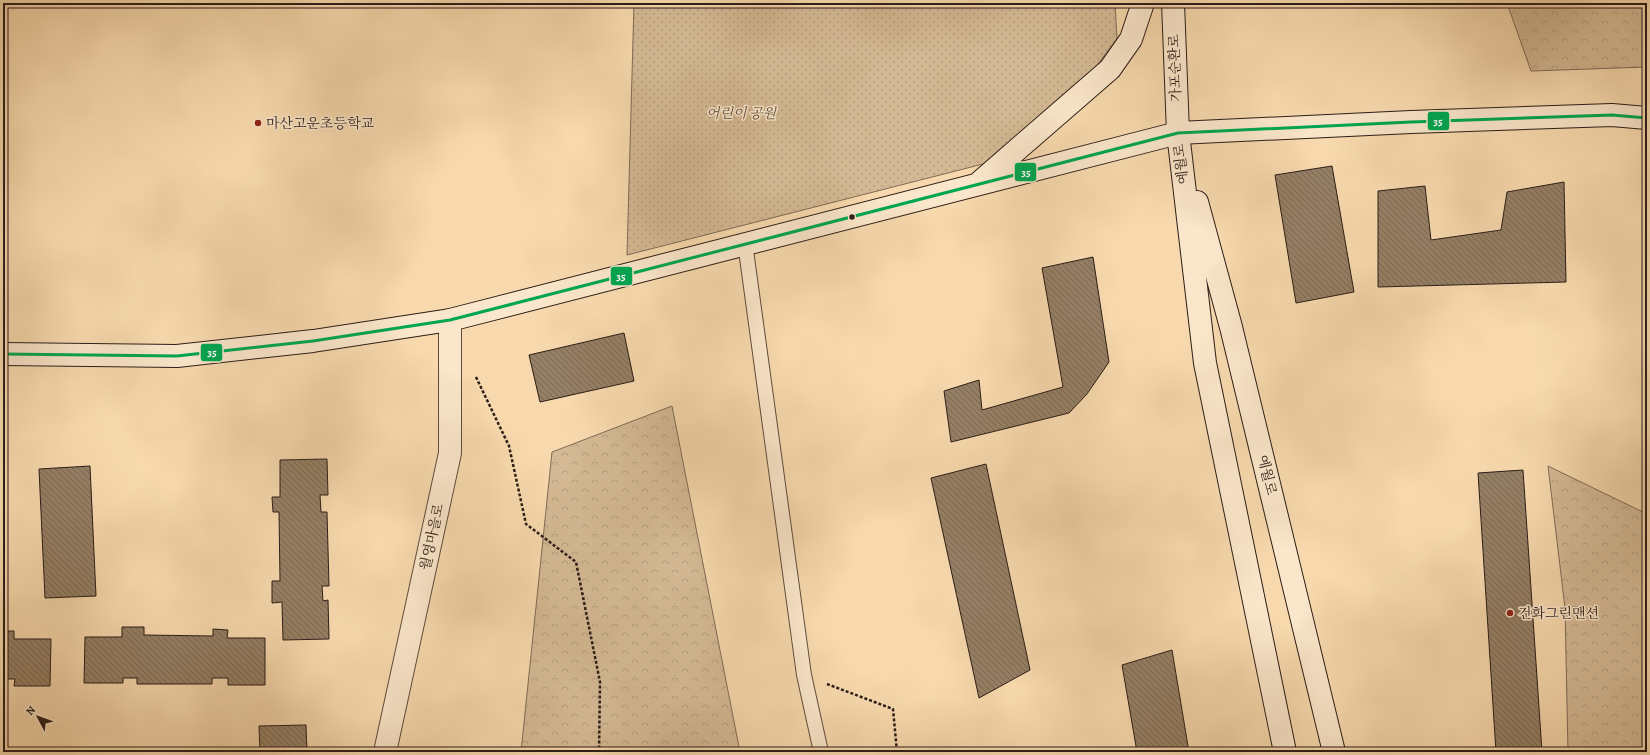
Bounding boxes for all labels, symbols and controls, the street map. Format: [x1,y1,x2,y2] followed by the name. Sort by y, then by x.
[1164,33,1186,102] street label: 가포순환로
[706,104,777,123] park label: 어린이 공원
[1427,111,1450,131] line badge: 35
[266,114,375,133] place label: 마산고운초등학교
[1433,114,1443,129] text: 35
[253,118,263,128] marker: 마산고운초등학교
[1169,142,1193,185] street label: 예월로
[1014,162,1037,182] line badge: 35
[1021,165,1031,180] text: 35
[847,212,857,222] unlabelled marker
[610,266,633,286] line badge: 35
[616,269,626,284] text: 35
[200,343,223,362] line badge: 35
[207,345,217,360] text: 35
[1253,453,1281,497] street label: 예월로
[416,501,448,572] street label: 월영마을로
[1518,604,1599,623] place label: 건화그린맨션
[1505,608,1515,618] marker: 건화그린맨션
[18,697,58,737] north arrow
[23,703,39,719] text: N

